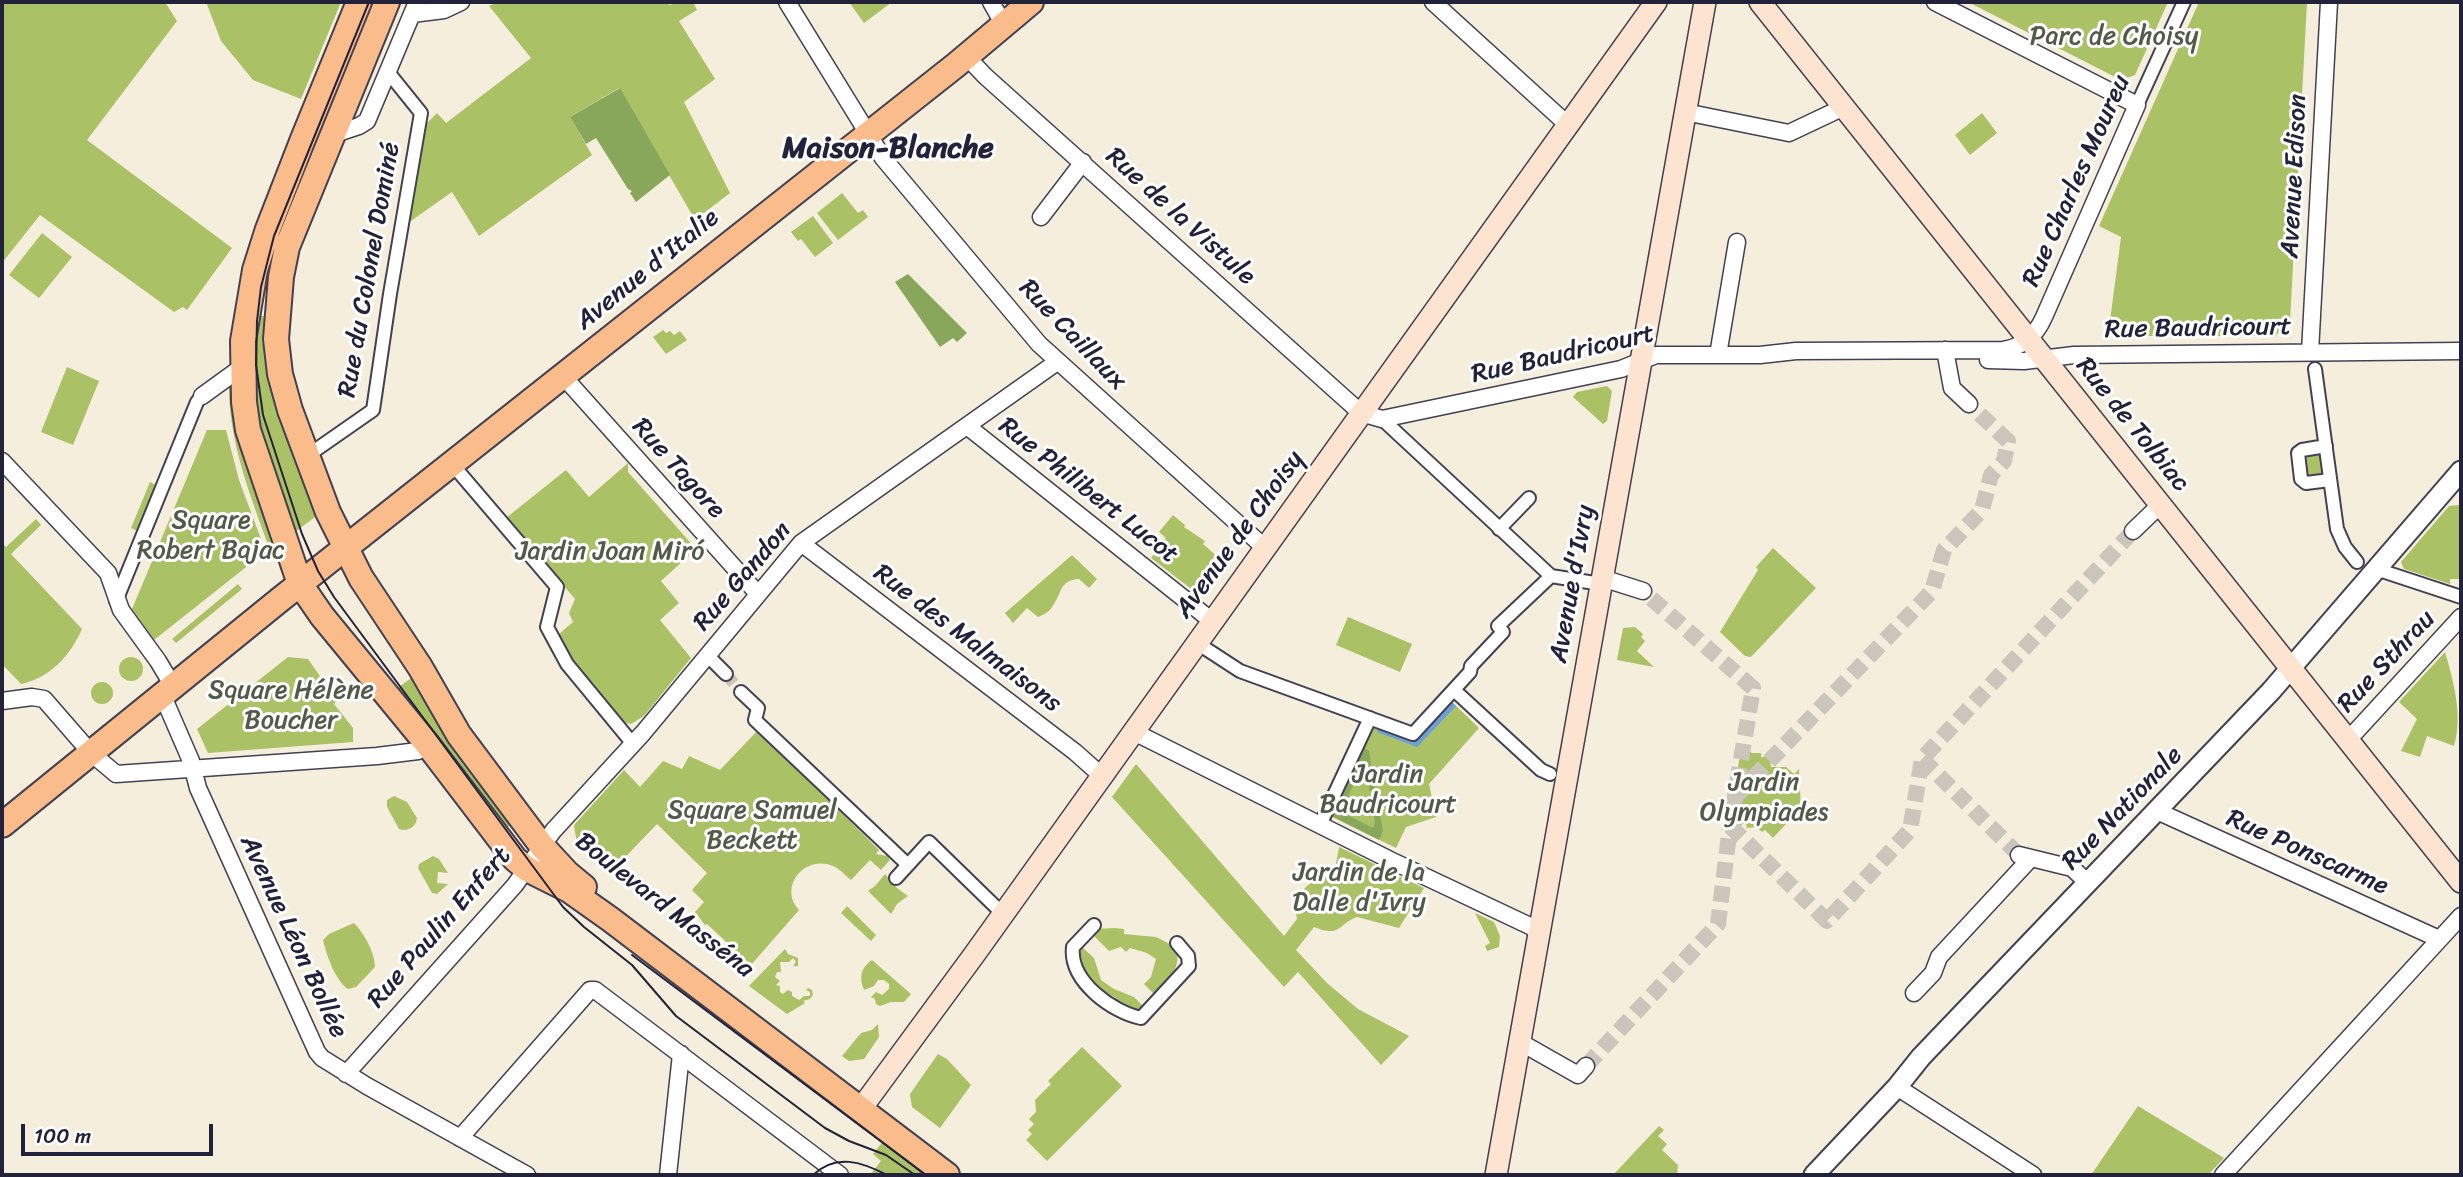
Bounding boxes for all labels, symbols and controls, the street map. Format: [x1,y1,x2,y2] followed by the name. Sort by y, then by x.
[2030,21,2198,53] park label: Parc de Choisy
[2016,70,2138,292] street label: Rue Charles Moureu
[2275,93,2315,259] street label: Avenue Edison
[782,131,994,167] district label: Maison-Blanche
[332,140,408,400] street label: Rue du Colonel Dominé
[1099,142,1261,292] street label: Rue de la Vistule
[570,203,726,337] street label: Avenue d'Italie
[1012,273,1132,397] street label: Rue Caillaux
[2104,312,2292,346] street label: Rue Baudricourt
[1468,319,1658,391] street label: Rue Baudricourt
[2068,352,2196,498] street label: Rue de Tolbiac
[992,411,1184,571] street label: Rue Philibert Lucot
[625,412,731,526] street label: Rue Tagore
[1169,445,1311,625] street label: Avenue de Choisy
[1544,503,1602,665] street label: Avenue d'Ivry
[137,505,285,566] park label: Square Robert Bajac
[687,516,799,638] street label: Rue Gandon
[515,536,705,568] park label: Jardin Joan Miró
[867,558,1067,720] street label: Rue des Malmaisons
[2332,604,2442,720] street label: Rue Sthrau
[208,675,374,736] park label: Square Hélène Boucher
[2056,741,2190,877] street label: Rue Nationale
[1319,759,1457,820] park label: Jardin Baudricourt
[1700,767,1828,828] park label: Jardin Olympiades
[667,795,837,856] park label: Square Samuel Beckett
[2221,803,2393,903] street label: Rue Ponscarme
[568,826,760,986] street label: Boulevard Masséna
[232,831,354,1043] street label: Avenue Léon Bollée
[362,841,518,1015] street label: Rue Paulin Enfert
[1292,857,1426,918] park label: Jardin de la Dalle d'Ivry
[24,1110,217,1154] scale bar
[34,1117,91,1155] text: 100 m

